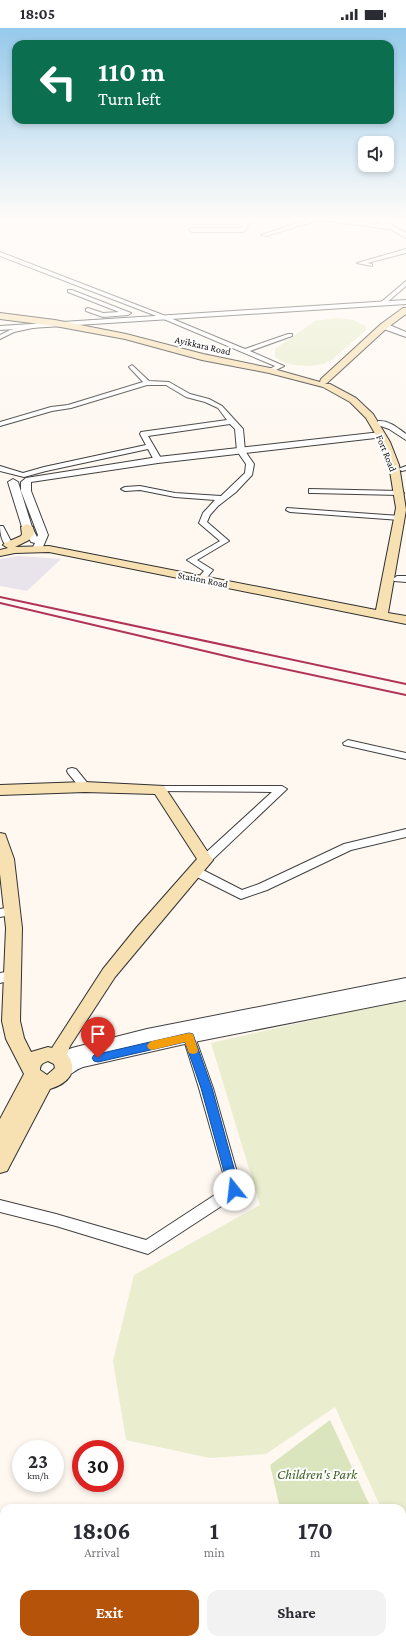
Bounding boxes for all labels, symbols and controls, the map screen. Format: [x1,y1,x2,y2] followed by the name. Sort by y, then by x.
[20,6,55,22] text: 18:05
[32,56,84,108] icon: left
[98,56,165,87] text: 110 m
[98,89,161,109] text: Turn left
[358,136,394,172] map controls
[358,136,394,172] button: sound
[174,334,233,357] street label: Ayikkara Road
[374,433,399,474] street label: Fort Road
[177,569,230,590] street label: Station Road
[81,1017,115,1058] pin
[87,1023,109,1045] icon: arrive
[213,1169,255,1211] position arrow
[72,1440,124,1492] speed limit sign: 30
[28,1450,48,1472] text: 23
[277,1466,358,1482] park label: Children's Park
[27,1470,49,1481] text: km/h
[73,1517,131,1544] text: 18:06
[210,1517,219,1544] text: 1
[298,1517,333,1544] text: 170
[84,1545,120,1560] text: Arrival
[204,1545,225,1560] text: min
[310,1545,321,1560] text: m
[20,1590,199,1636] button: Exit
[207,1590,386,1636] button: Share

